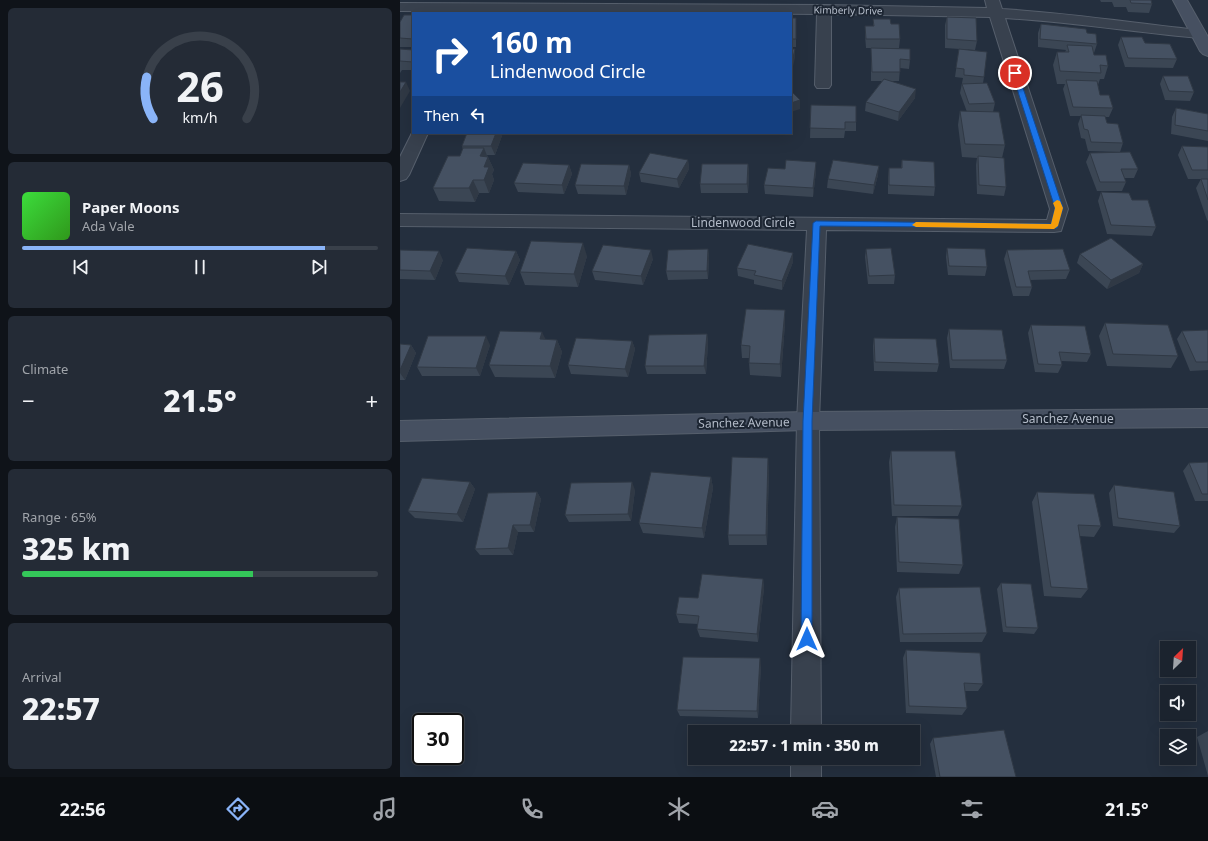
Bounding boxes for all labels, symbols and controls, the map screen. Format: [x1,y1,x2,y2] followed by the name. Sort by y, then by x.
[813,2,883,18] street label: Kimberly Drive
[490,23,573,61] text: 160 m
[424,28,476,80] icon: right
[998,56,1032,90] pin
[176,58,224,114] text: 26
[490,59,646,83] text: Lindenwood Circle
[1004,62,1026,84] icon: arrive
[467,104,489,126] icon: left
[424,105,459,125] text: Then
[182,107,218,126] text: km/h
[82,197,180,217] text: Paper Moons
[691,214,795,231] street label: Lindenwood Circle
[82,217,135,235] text: Ada Vale
[70,256,92,278] icon: previous
[189,256,211,278] icon: pause
[308,256,330,278] icon: next
[22,360,68,378] text: Climate
[163,380,237,421] text: 21.5°
[22,385,35,415] text: −
[365,385,378,415] text: +
[1022,410,1114,427] street label: Sanchez Avenue
[698,413,790,432] street label: Sanchez Avenue
[22,508,97,526] text: Range · 65%
[22,528,131,569] text: 325 km
[786,618,828,660] position arrow
[1160,641,1196,677] north arrow
[1160,641,1196,765] map controls
[22,668,62,686] text: Arrival
[1160,685,1196,721] button: sound
[22,688,100,729] text: 22:57
[412,713,464,765] speed limit sign: 30
[1160,729,1196,765] button: layers
[729,735,879,755] text: 22:57 · 1 min · 350 m
[224,795,252,823] icon: directions
[371,795,399,823] icon: music
[518,795,546,823] icon: phone
[665,795,693,823] icon: climate
[811,795,839,823] icon: car
[958,795,986,823] icon: filters
[59,797,106,821] text: 22:56
[1105,797,1149,821] text: 21.5°

